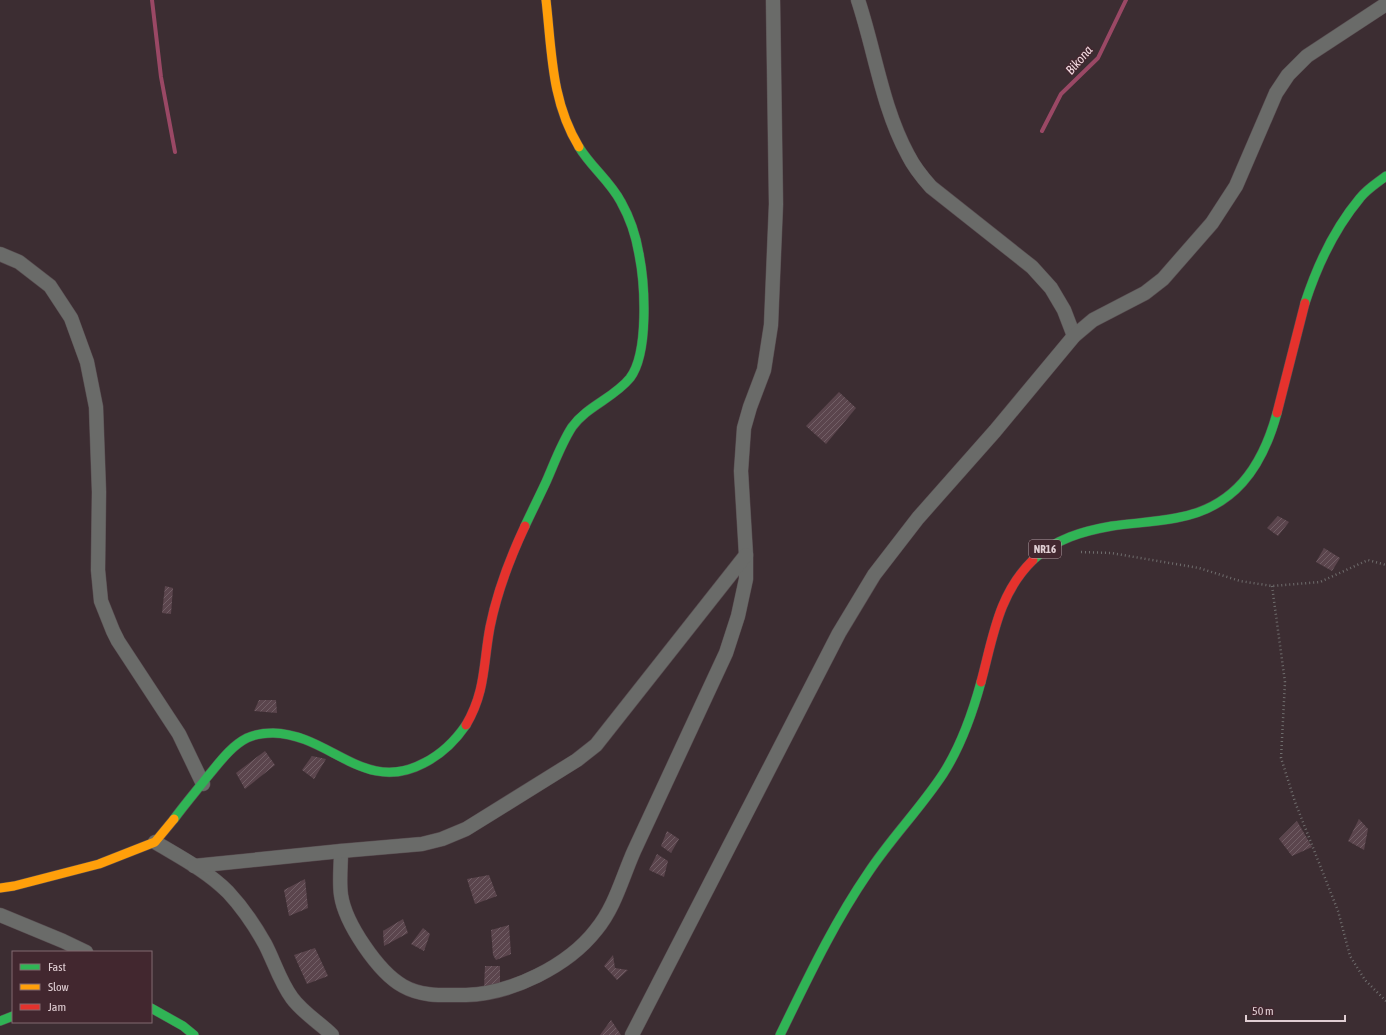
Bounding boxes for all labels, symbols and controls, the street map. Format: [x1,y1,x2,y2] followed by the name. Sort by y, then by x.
[1062,43,1096,77] water label: Bikona
[1029,540,1061,558] road number: NR16
[12,951,152,1023] legend
[48,960,66,974] text: Fast
[48,980,69,994] text: Slow
[1246,997,1345,1023] scale bar
[48,1000,66,1014] text: Jam
[1252,1004,1274,1018] text: 50 m

